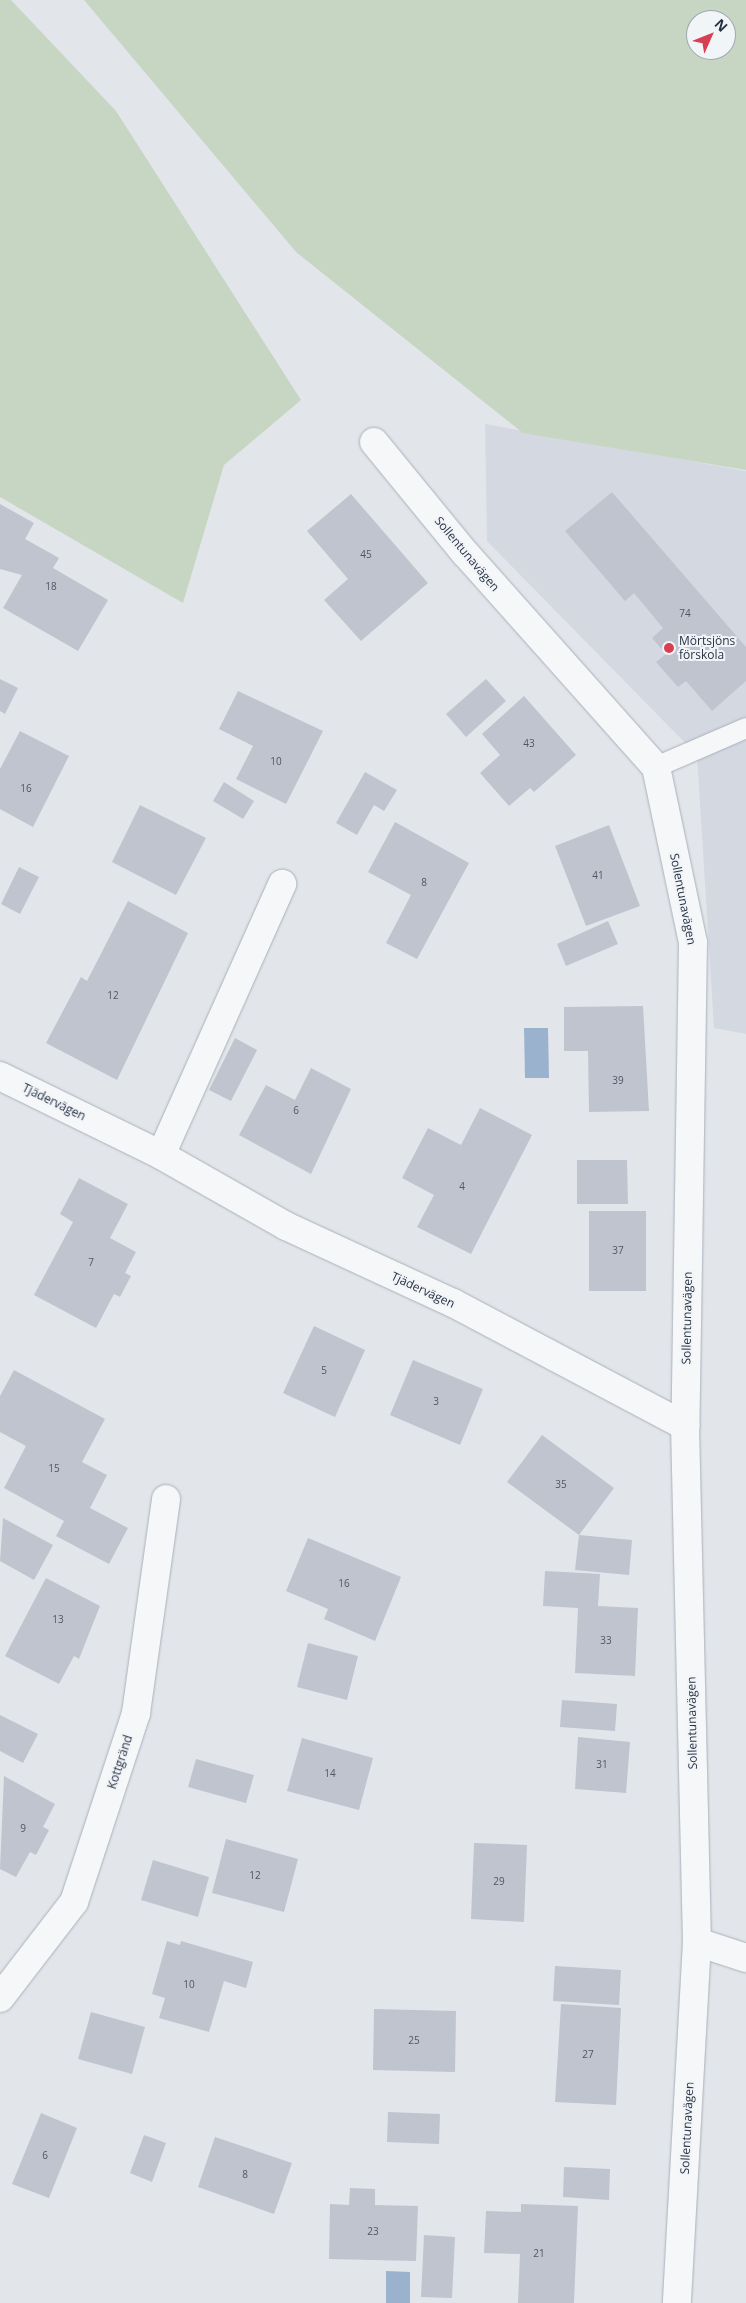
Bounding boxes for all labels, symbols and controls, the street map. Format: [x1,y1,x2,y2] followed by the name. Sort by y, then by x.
[686,10,736,60] north arrow
[711,14,732,36] text: N
[432,514,502,594] street label: Sollentunavägen
[360,549,372,561] house number: 45
[45,581,57,593] house number: 18
[679,608,691,620] house number: 74
[679,634,735,662] place label: Mörtsjöns förskola
[663,642,675,654] marker: Mörtsjöns förskola
[523,738,535,750] house number: 43
[270,756,282,768] house number: 10
[20,783,32,795] house number: 16
[667,852,699,946] street label: Sollentunavägen
[592,870,604,882] house number: 41
[421,877,427,889] house number: 8
[107,990,119,1002] house number: 12
[612,1075,624,1087] house number: 39
[20,1080,88,1124] street label: Tjädervägen
[293,1105,299,1117] house number: 6
[459,1181,465,1193] house number: 4
[612,1245,624,1257] house number: 37
[88,1257,94,1269] house number: 7
[389,1269,457,1311] street label: Tjädervägen
[679,1271,695,1365] street label: Sollentunavägen
[321,1365,327,1377] house number: 5
[433,1396,439,1408] house number: 3
[48,1463,60,1475] house number: 15
[555,1479,567,1491] house number: 35
[338,1578,350,1590] house number: 16
[52,1614,64,1626] house number: 13
[600,1635,612,1647] house number: 33
[684,1676,700,1770] street label: Sollentunavägen
[105,1733,135,1791] street label: Kottgränd
[596,1759,608,1771] house number: 31
[324,1768,336,1780] house number: 14
[20,1823,26,1835] house number: 9
[249,1870,261,1882] house number: 12
[493,1876,505,1888] house number: 29
[183,1979,195,1991] house number: 10
[408,2035,420,2047] house number: 25
[582,2049,594,2061] house number: 27
[677,2081,697,2175] street label: Sollentunavägen
[42,2150,48,2162] house number: 6
[242,2169,248,2181] house number: 8
[367,2226,379,2238] house number: 23
[533,2248,545,2260] house number: 21

